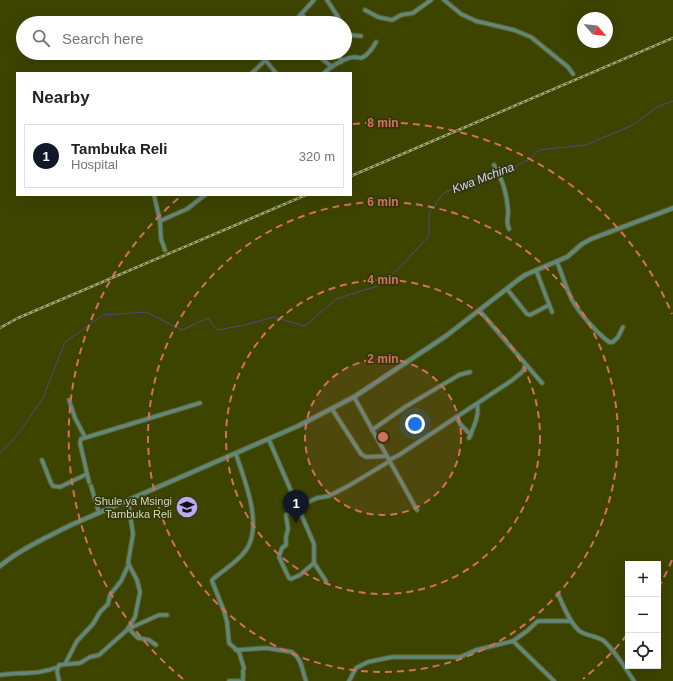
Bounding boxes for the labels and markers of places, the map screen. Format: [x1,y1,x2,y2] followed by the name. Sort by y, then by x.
[376,430,390,444] centre of rings
[283,490,309,523] pin: 1
[174,494,200,520] school or university icon: Shule ya Msingi Tambuka Reli
[94,495,172,520] place label: Shule ya Msingi Tambuka Reli

